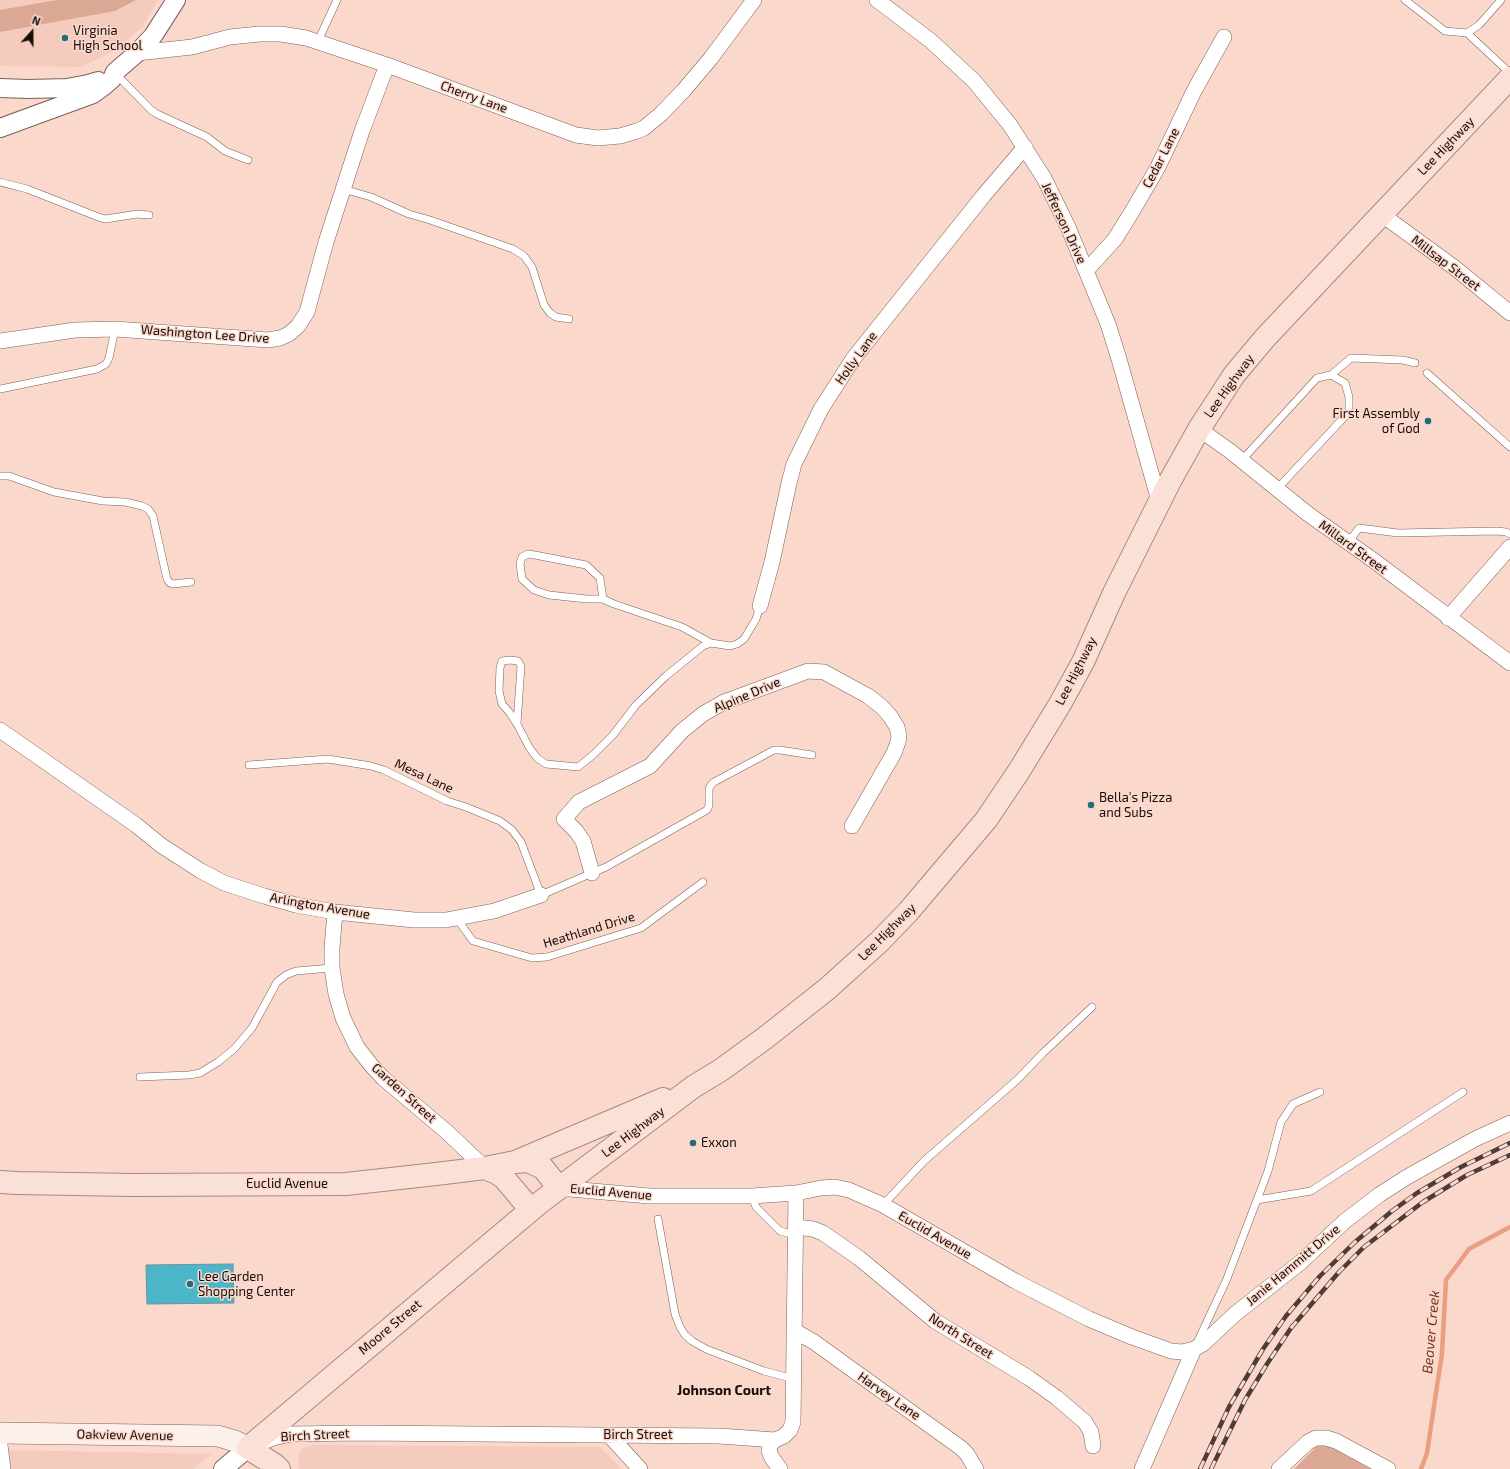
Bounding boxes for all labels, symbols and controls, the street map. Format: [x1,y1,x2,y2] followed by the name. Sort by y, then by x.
[12,12,52,52] north arrow
[30,13,43,28] text: N
[73,23,142,54] place label: Virginia High School
[60,33,70,43] marker: Virginia High School
[438,78,510,116] street label: Cherry Lane
[1414,114,1478,178] street label: Lee Highway
[1139,125,1183,191] street label: Cedar Lane
[1038,180,1090,266] street label: Jefferson Drive
[1408,232,1484,294] street label: Millsap Street
[140,322,270,346] street label: Washington Lee Drive
[832,328,880,388] street label: Holly Lane
[1201,351,1257,421] street label: Lee Highway
[1333,406,1420,437] place label: First Assembly of God
[1423,416,1433,426] marker: First Assembly of God
[1316,517,1390,577] street label: Millard Street
[1052,634,1100,708] street label: Lee Highway
[711,674,783,716] street label: Alpine Drive
[392,756,456,796] street label: Mesa Lane
[1099,790,1172,821] place label: Bella's Pizza and Subs
[1086,800,1096,810] marker: Bella's Pizza and Subs
[269,890,371,922] street label: Arlington Avenue
[855,900,919,964] street label: Lee Highway
[541,909,637,951] street label: Heathland Drive
[369,1060,439,1126] street label: Garden Street
[598,1103,668,1161] street label: Lee Highway
[701,1135,737,1151] place label: Exxon
[688,1138,698,1148] marker: Exxon
[246,1176,328,1192] street label: Euclid Avenue
[569,1181,653,1203] street label: Euclid Avenue
[896,1208,974,1262] street label: Euclid Avenue
[1243,1221,1343,1309] street label: Janie Hammitt Drive
[198,1269,295,1300] place label: Lee Garden Shopping Center
[185,1279,195,1289] marker: Lee Garden Shopping Center
[1419,1290,1443,1374] water label: Beaver Creek
[355,1296,425,1358] street label: Moore Street
[926,1310,996,1362] street label: North Street
[855,1369,923,1423] street label: Harvey Lane
[677,1382,771,1398] district label: Johnson Court
[280,1425,350,1445] street label: Birch Street
[77,1426,173,1444] street label: Oakview Avenue
[603,1427,673,1443] street label: Birch Street

